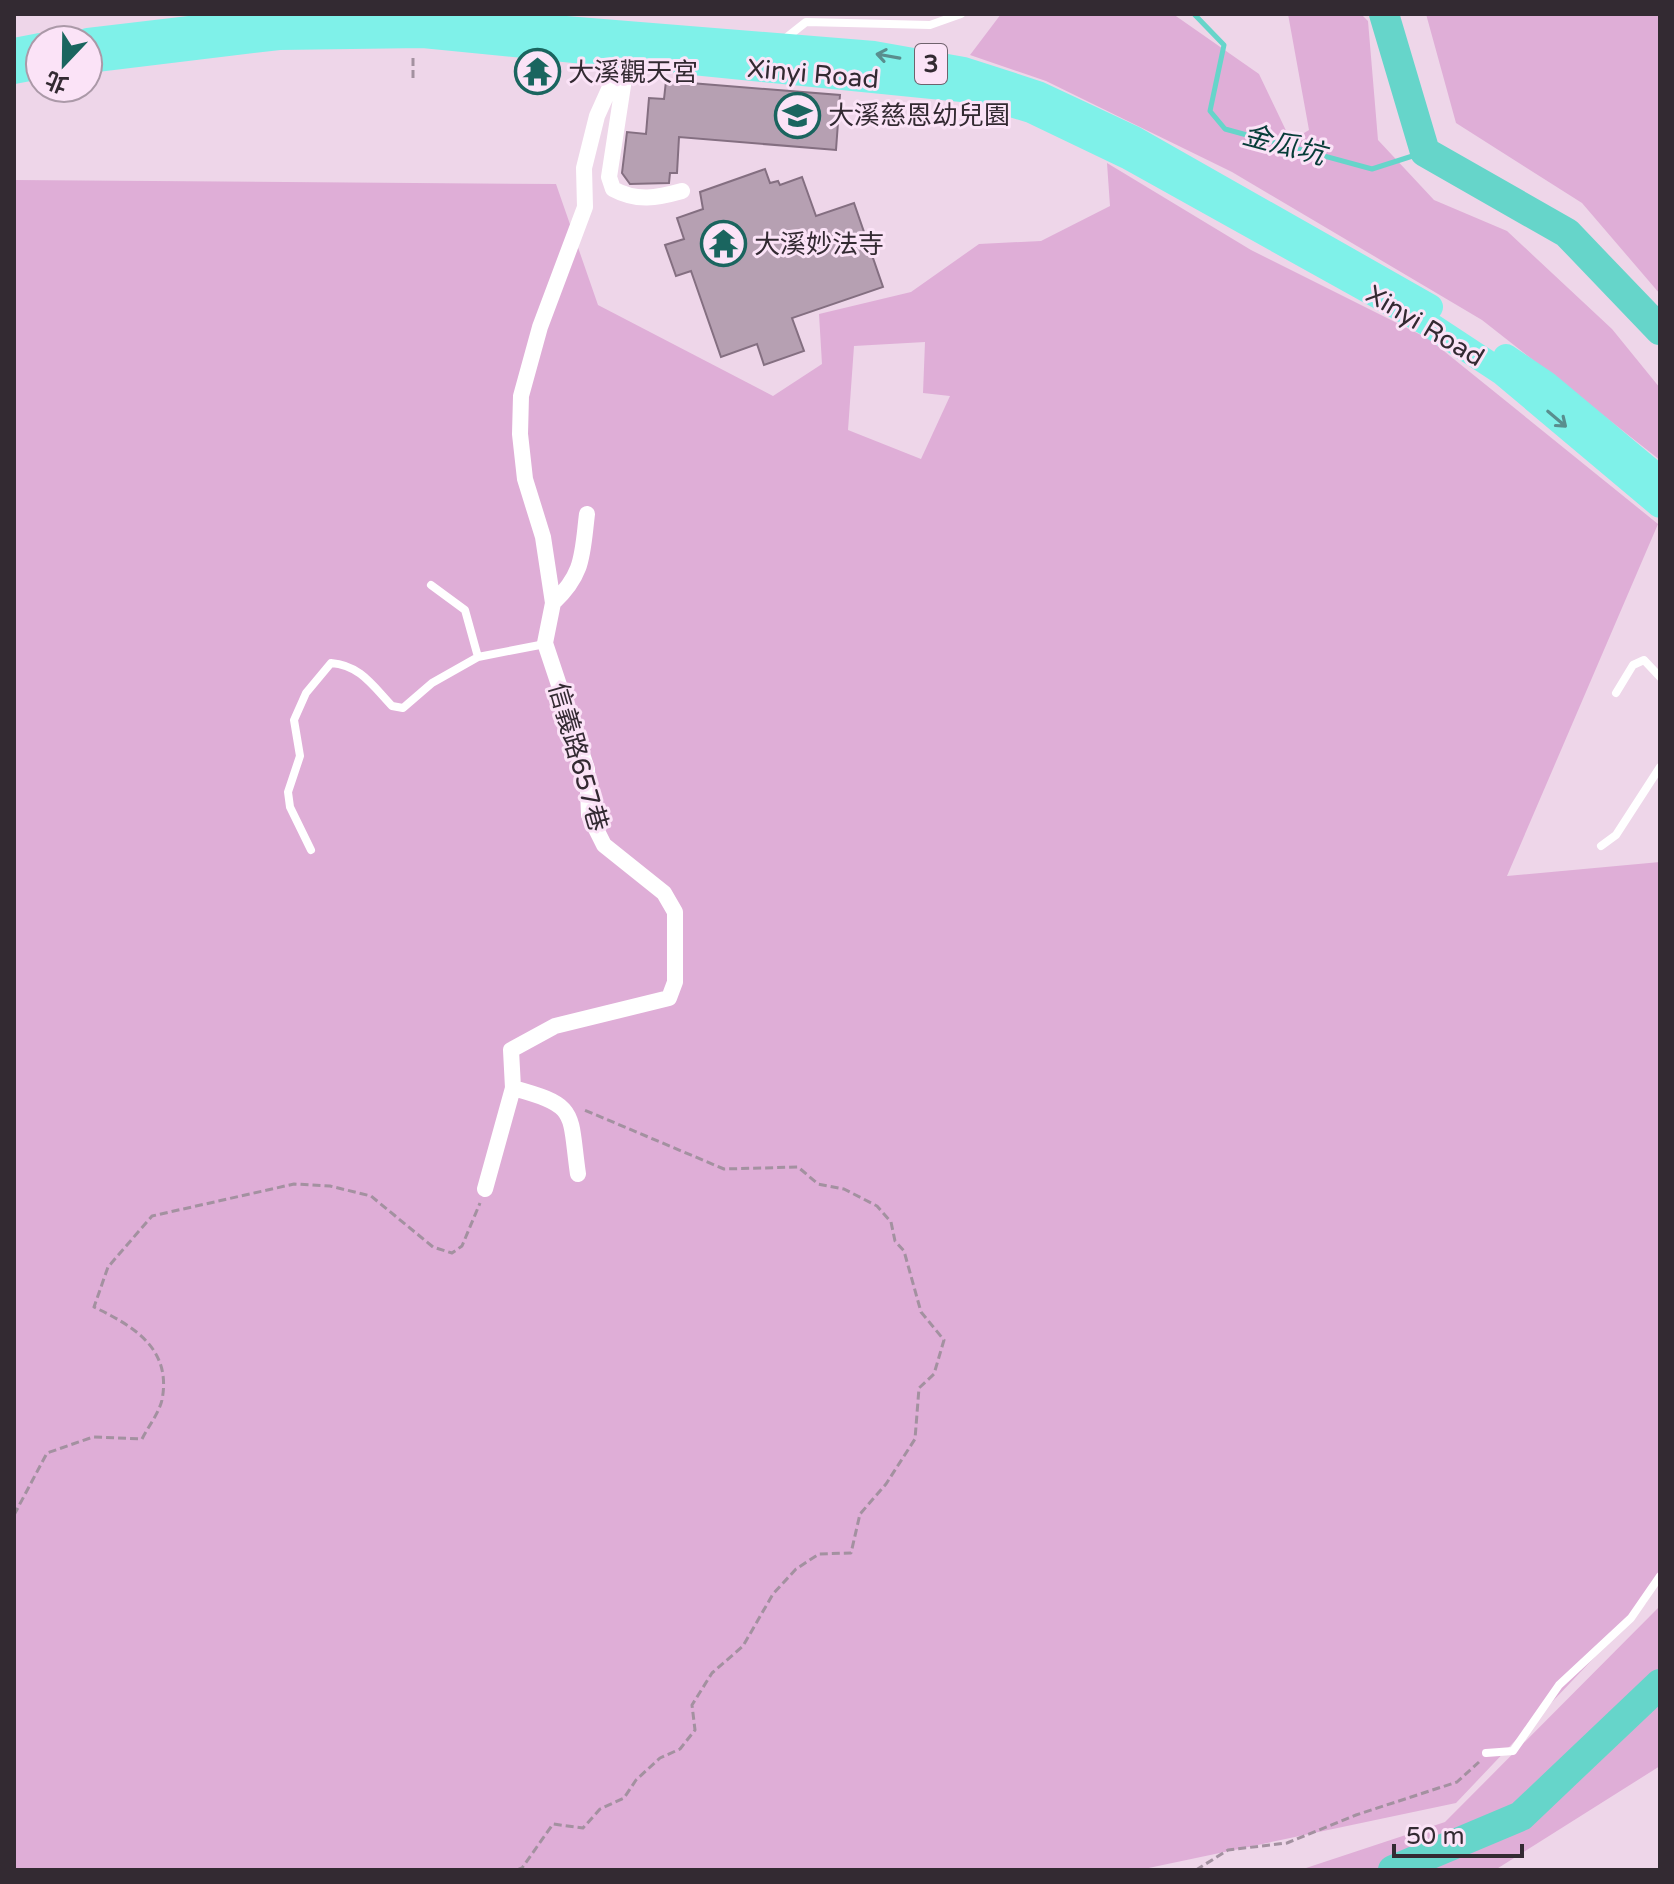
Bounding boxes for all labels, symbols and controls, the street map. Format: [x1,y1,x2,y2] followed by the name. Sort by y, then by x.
[24,24,104,104] north arrow
[915,44,947,84] road number: 3
[513,48,561,96] temple icon: 大溪觀天宮
[875,48,901,63] one-way arrow
[746,53,880,95] street label: Xinyi Road
[568,57,698,88] place label: 大溪觀天宮
[42,65,72,98] text: 北
[773,91,821,139] school or university icon: 大溪慈恩幼兒園
[828,100,1010,131] place label: 大溪慈恩幼兒園
[1239,118,1333,173] water label: 金瓜坑
[699,220,747,268] temple icon: 大溪妙法寺
[754,229,884,260] place label: 大溪妙法寺
[1360,279,1490,373] street label: Xinyi Road
[1546,410,1567,428] one-way arrow
[542,679,614,835] street label: 信義路657巷
[1394,1808,1522,1858] scale bar
[1406,1822,1464,1851] text: 50 m

